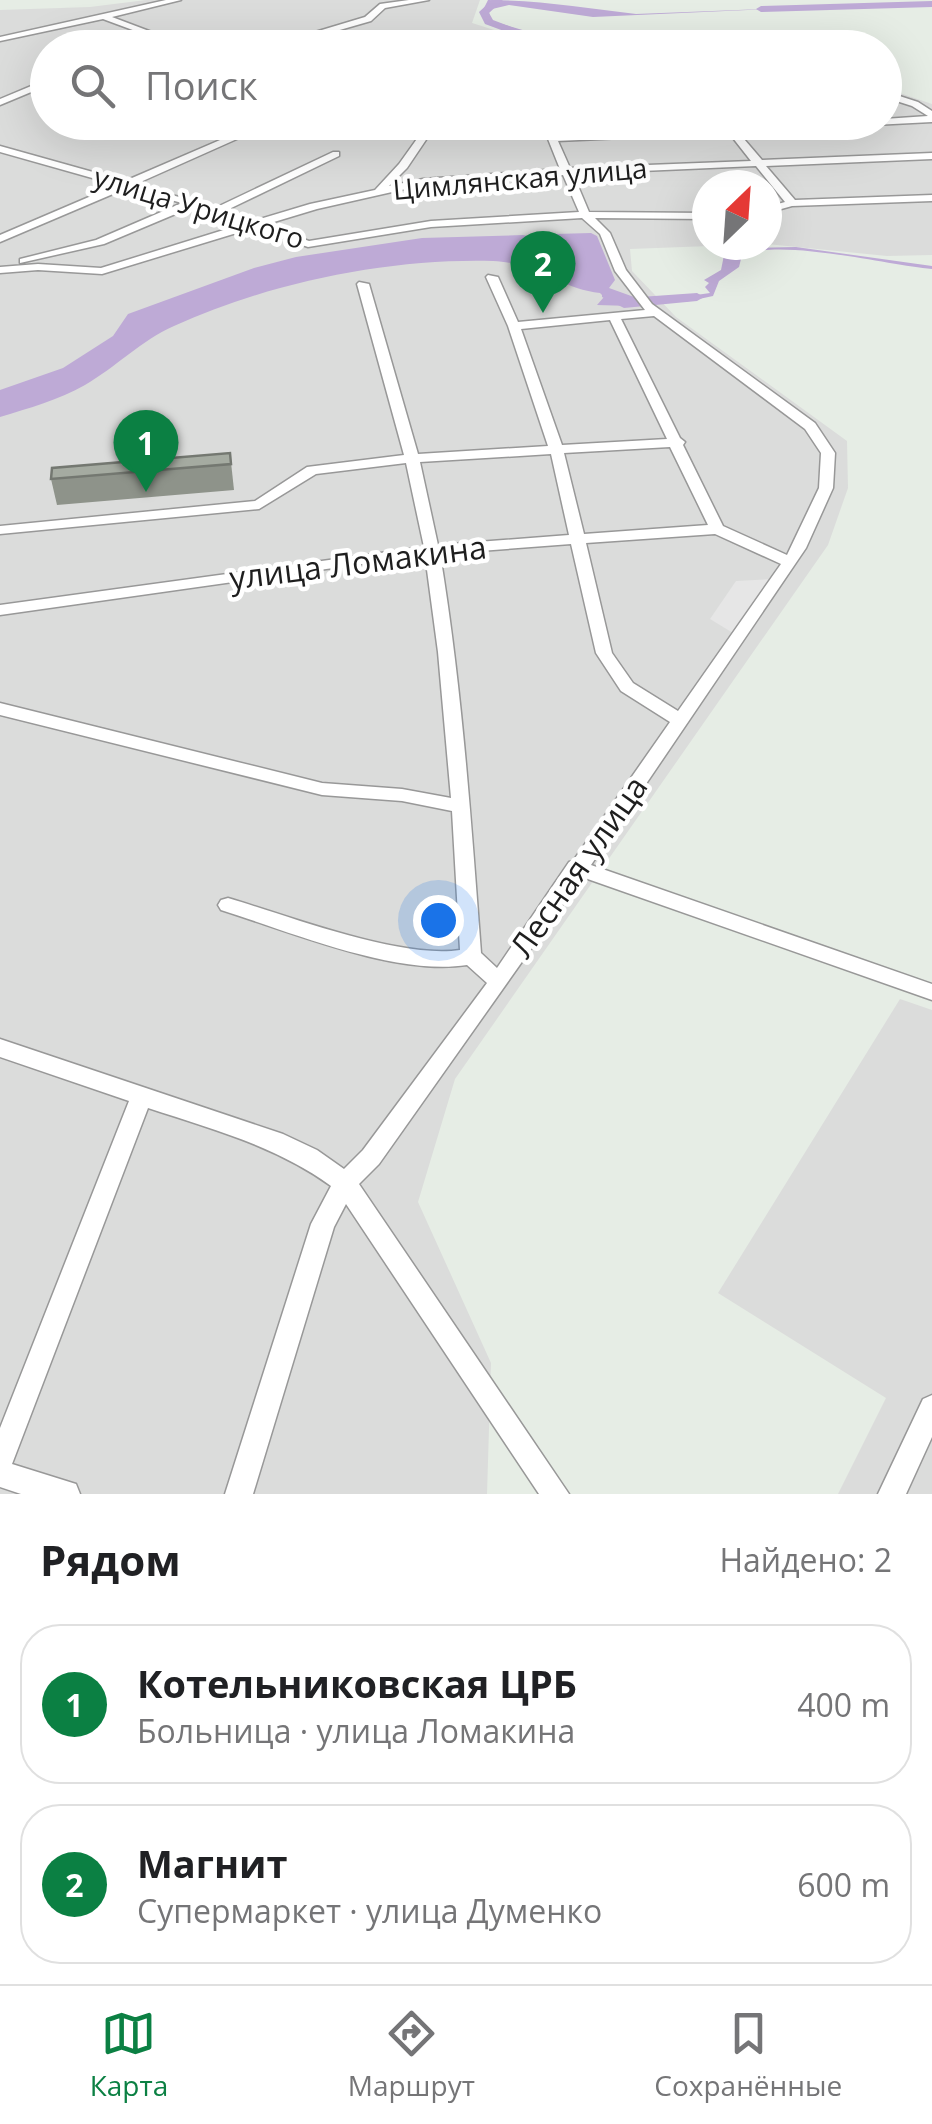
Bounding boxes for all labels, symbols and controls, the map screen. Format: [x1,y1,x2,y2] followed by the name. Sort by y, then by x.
[30,30,902,140] search box
[65,58,120,113] icon: search
[145,59,258,111] text: Поиск
[391,148,649,208] street label: Цимлянская улица
[89,157,309,257] street label: улица Урицкого
[692,170,782,260] north arrow
[510,230,576,313] pin: 2
[114,410,178,492] pin: 1
[227,524,489,599] street label: улица Ломакина
[499,767,656,965] street label: Лесная улица
[413,895,464,946] your location
[40,1531,181,1588] text: Рядом
[719,1538,892,1581] text: Найдено: 2
[137,1657,577,1709] text: Котельниковская ЦРБ
[65,1683,84,1726] text: 1
[797,1683,890,1726] text: 400 m
[137,1709,575,1752] text: Больница · улица Ломакина
[137,1837,288,1889] text: Магнит
[65,1863,84,1906] text: 2
[797,1863,890,1906] text: 600 m
[137,1889,602,1932] text: Супермаркет · улица Думенко
[90,2006,168,2104] tab: Карта
[348,2006,475,2104] tab: Маршрут
[654,2006,842,2104] tab: Сохранённые

